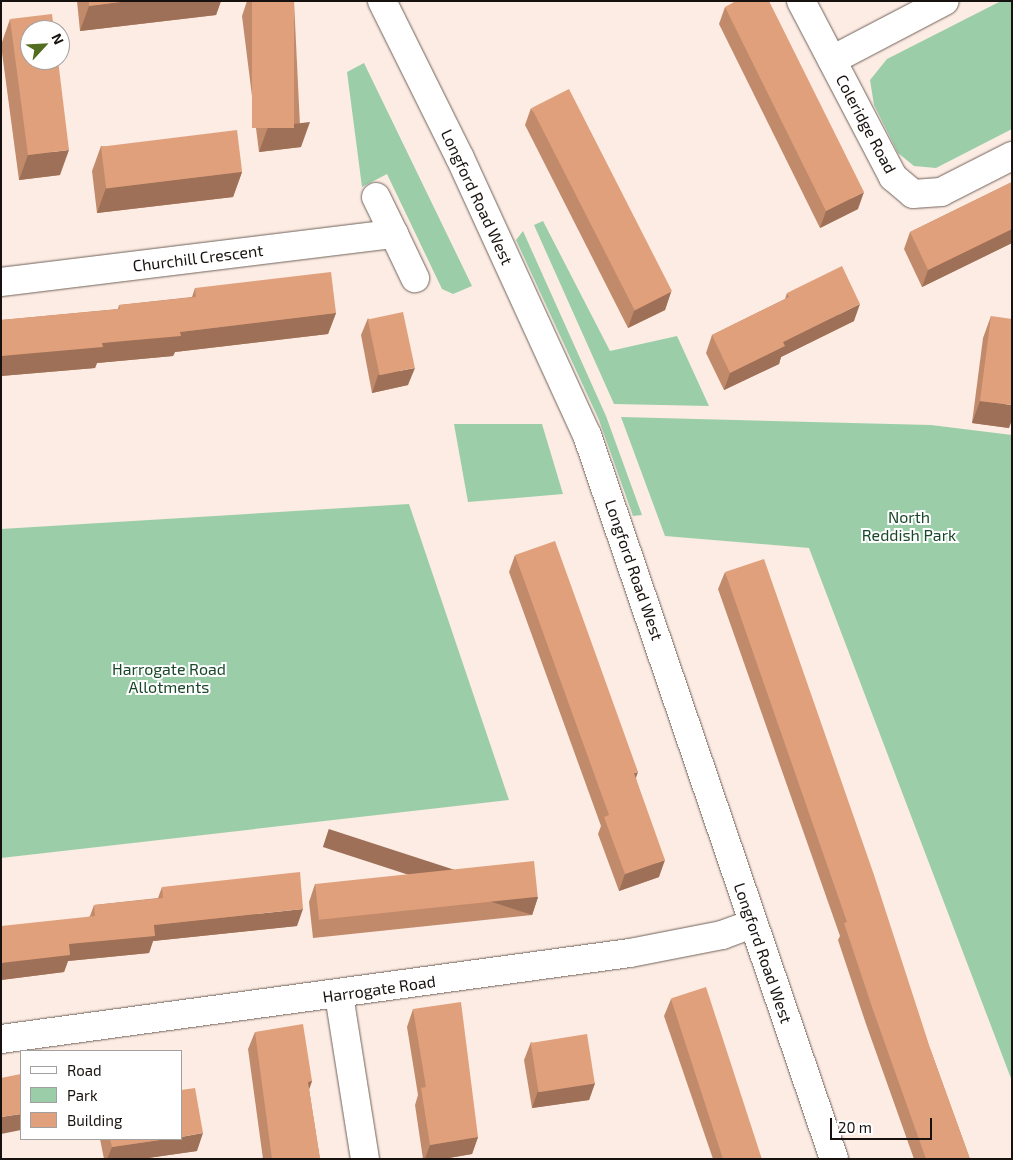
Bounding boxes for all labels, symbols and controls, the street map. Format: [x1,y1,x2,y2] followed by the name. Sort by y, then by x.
[20,20,70,70] north arrow
[48,31,68,47] text: N
[832,71,900,177] street label: Coleridge Road
[437,126,517,268] street label: Longford Road West
[132,240,264,276] street label: Churchill Crescent
[601,497,667,643] street label: Longford Road West
[862,507,956,545] park label: North Reddish Park
[112,659,226,697] park label: Harrogate Road Allotments
[730,880,796,1026] street label: Longford Road West
[321,972,437,1006] street label: Harrogate Road
[20,1050,182,1140] legend
[67,1061,102,1079] text: Road
[67,1086,98,1104] text: Park
[833,1108,936,1140] scale bar
[67,1111,122,1129] text: Building
[838,1118,872,1136] text: 20 m

